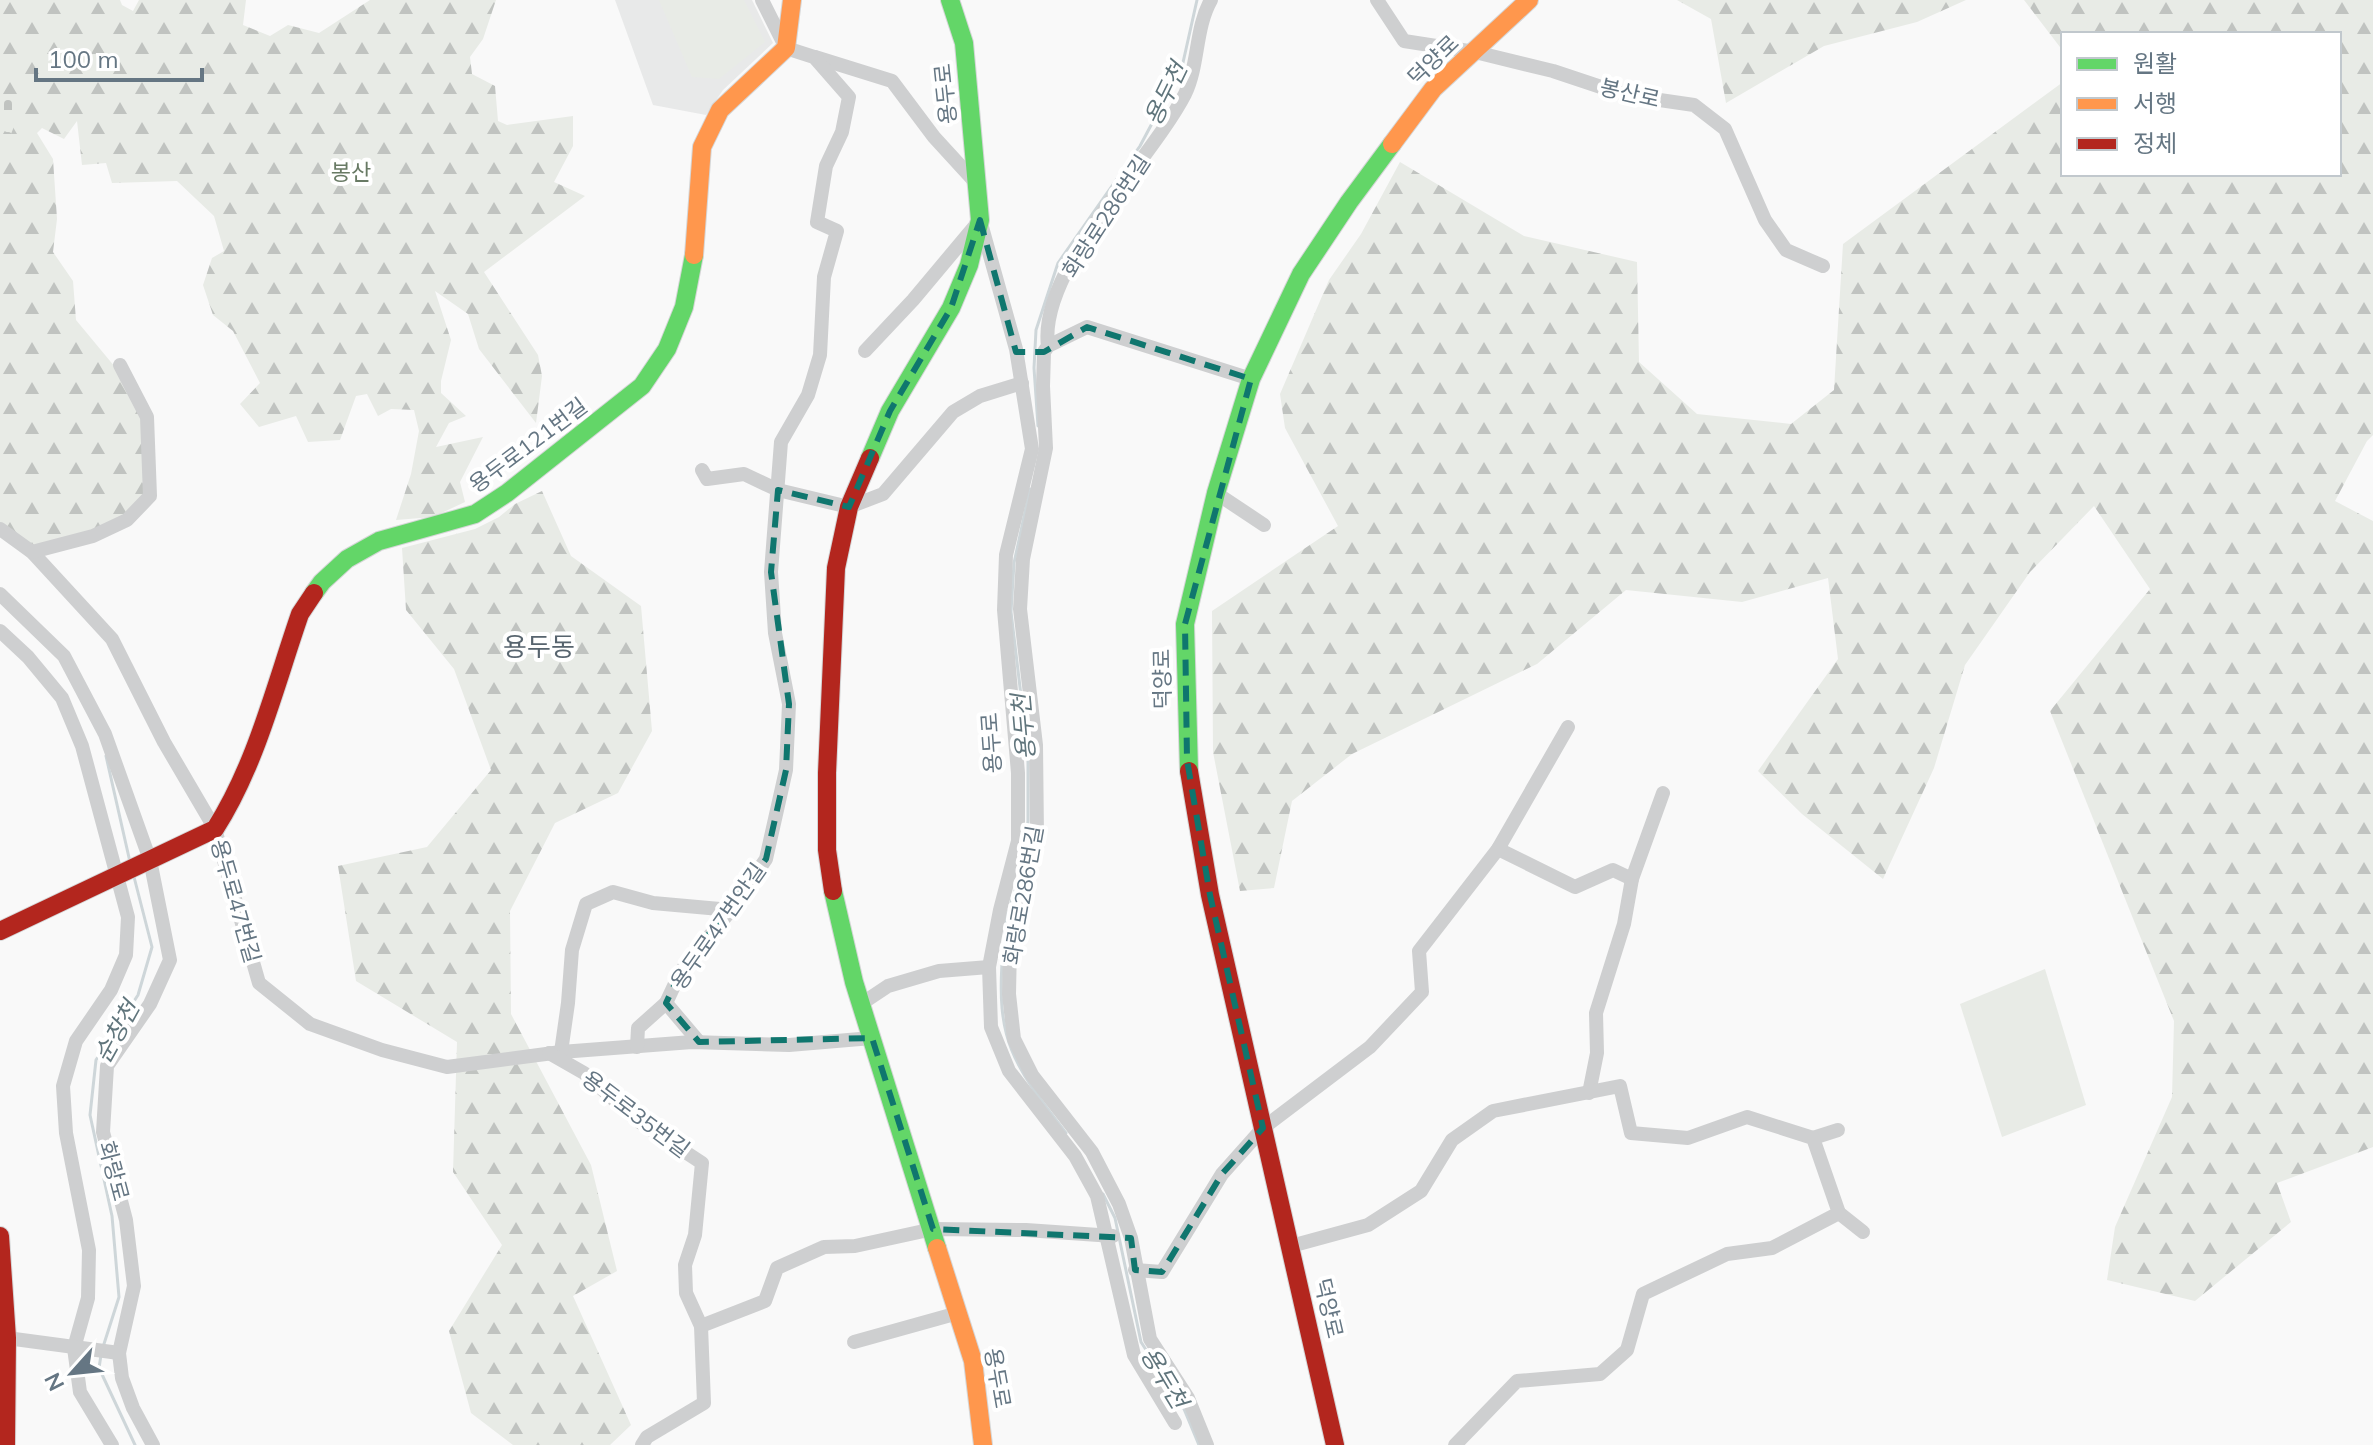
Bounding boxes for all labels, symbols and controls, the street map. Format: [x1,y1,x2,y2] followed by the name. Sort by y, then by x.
[1401,29,1465,91] street label: 덕양로
[36,32,202,82] scale bar
[2061,32,2341,176] legend
[48,44,119,74] text: 100 m
[2133,48,2177,78] text: 원활
[1137,55,1194,130] water label: 용두천
[928,62,962,126] street label: 용두로
[1597,73,1663,113] street label: 봉산로
[2133,88,2177,118] text: 서행
[2133,128,2177,158] text: 정체
[1056,149,1156,283] street label: 화랑로286번길
[331,158,371,186] park label: 봉산
[463,391,593,499] street label: 용두로121번길
[503,630,575,663] district label: 용두동
[1147,648,1177,710] street label: 덕양로
[1005,690,1041,761] water label: 용두천
[975,712,1007,774] street label: 용두로
[997,823,1049,967] street label: 화랑로286번길
[205,836,267,966] street label: 용두로47번길
[664,857,772,995] street label: 용두로47번안길
[87,993,147,1068] water label: 순창천
[577,1064,695,1164] street label: 용두로35번길
[93,1138,135,1204] street label: 화랑로
[1309,1275,1349,1341] street label: 덕양로
[32,1333,112,1413] north arrow
[1135,1341,1196,1416] water label: 용두천
[979,1346,1017,1410] street label: 용두로
[38,1368,70,1396] text: N

